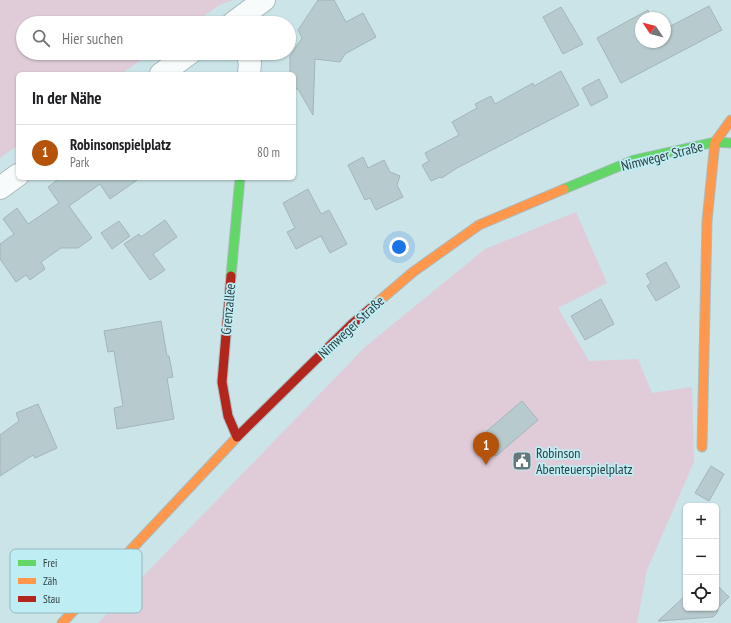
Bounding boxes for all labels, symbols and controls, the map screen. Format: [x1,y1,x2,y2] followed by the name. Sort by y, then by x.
[635,12,671,48] north arrow
[16,16,296,60] search box
[30,27,52,49] icon: search
[62,29,123,48] text: Hier suchen
[32,87,102,109] text: In der Nähe
[70,135,171,154] text: Robinsonspielplatz
[619,137,705,175] street label: Nimweger Straße
[42,144,48,161] text: 1
[257,144,280,161] text: 80 m
[70,154,89,171] text: Park
[389,237,409,257] your location
[217,282,239,335] street label: Grenzallee
[314,292,388,362] street label: Nimweger Straße
[473,432,499,465] pin: 1
[536,444,633,478] place label: Robinson Abenteuerspielplatz
[511,450,533,472] public building icon: Robinson Abenteuerspielplatz
[683,503,719,611] map controls
[683,503,719,539] button: +
[683,539,719,575] button: −
[10,549,142,613] legend
[43,556,58,570] text: Frei
[43,574,57,588] text: Zäh
[683,575,719,611] button: locate
[43,592,60,606] text: Stau

